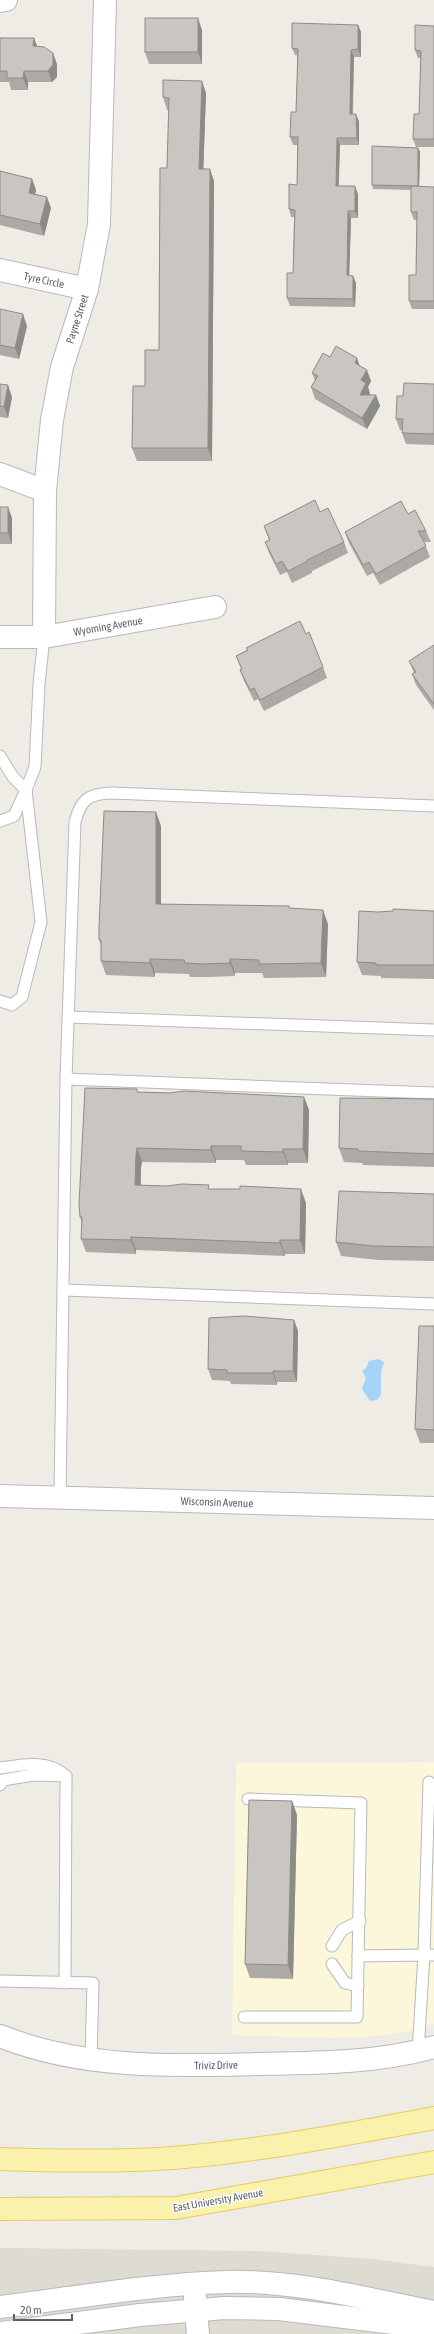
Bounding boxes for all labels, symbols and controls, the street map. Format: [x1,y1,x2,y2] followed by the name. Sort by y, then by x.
[23,270,65,290] street label: Tyre Circle
[63,293,91,345] street label: Payne Street
[72,614,144,638] street label: Wyoming Avenue
[180,1495,254,1509] street label: Wisconsin Avenue
[194,2059,238,2071] street label: Triviz Drive
[172,2186,264,2214] street label: East University Avenue
[14,2296,72,2322] scale bar
[20,2303,42,2317] text: 20 m

